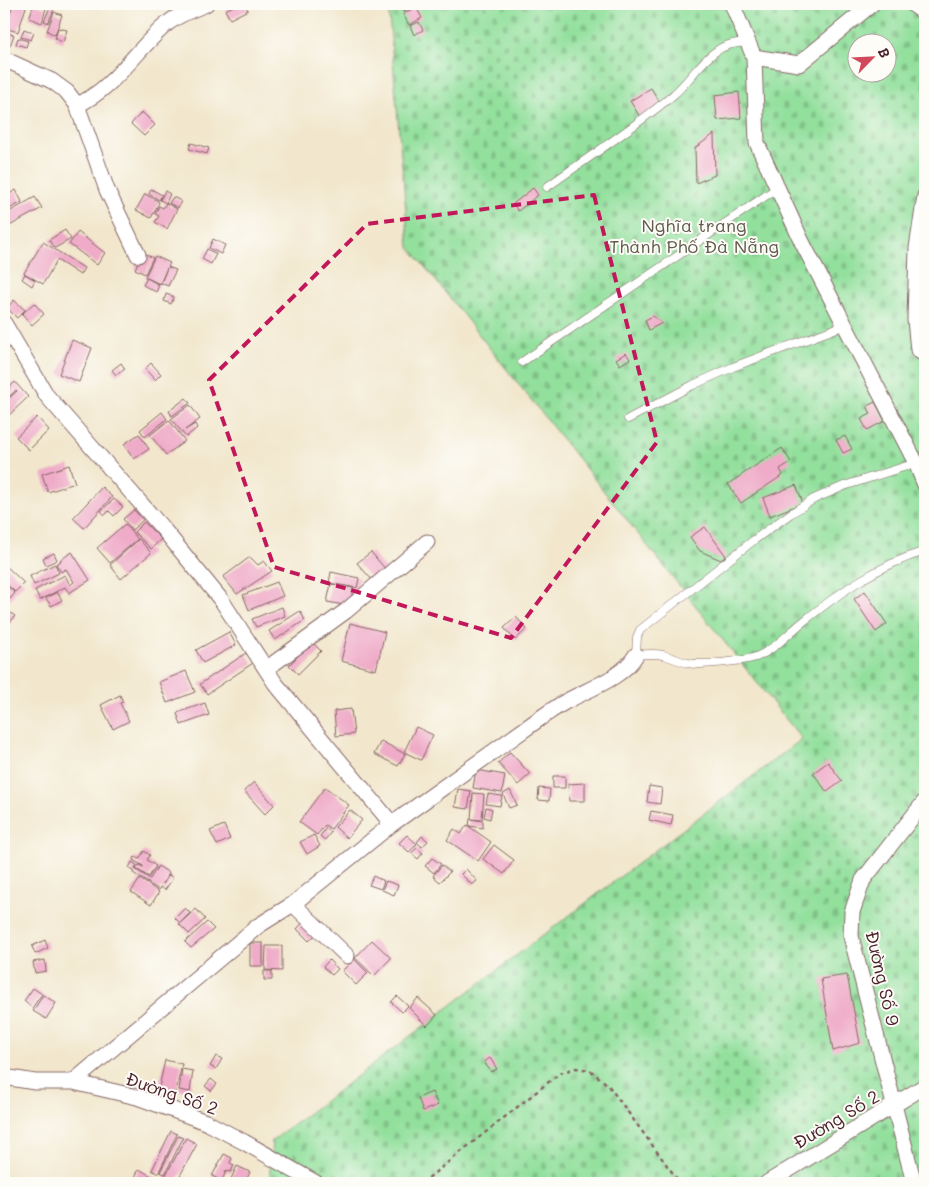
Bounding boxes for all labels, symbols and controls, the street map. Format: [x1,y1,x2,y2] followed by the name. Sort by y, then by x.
[846,32,896,82] north arrow
[874,44,895,61] text: B
[609,213,779,258] park label: Nghĩa trang Thành Phố Đà Nẵng
[860,928,906,1028] street label: Đường Số 9
[123,1066,221,1120] street label: Đường Số 2
[789,1084,883,1154] street label: Đường Số 2

